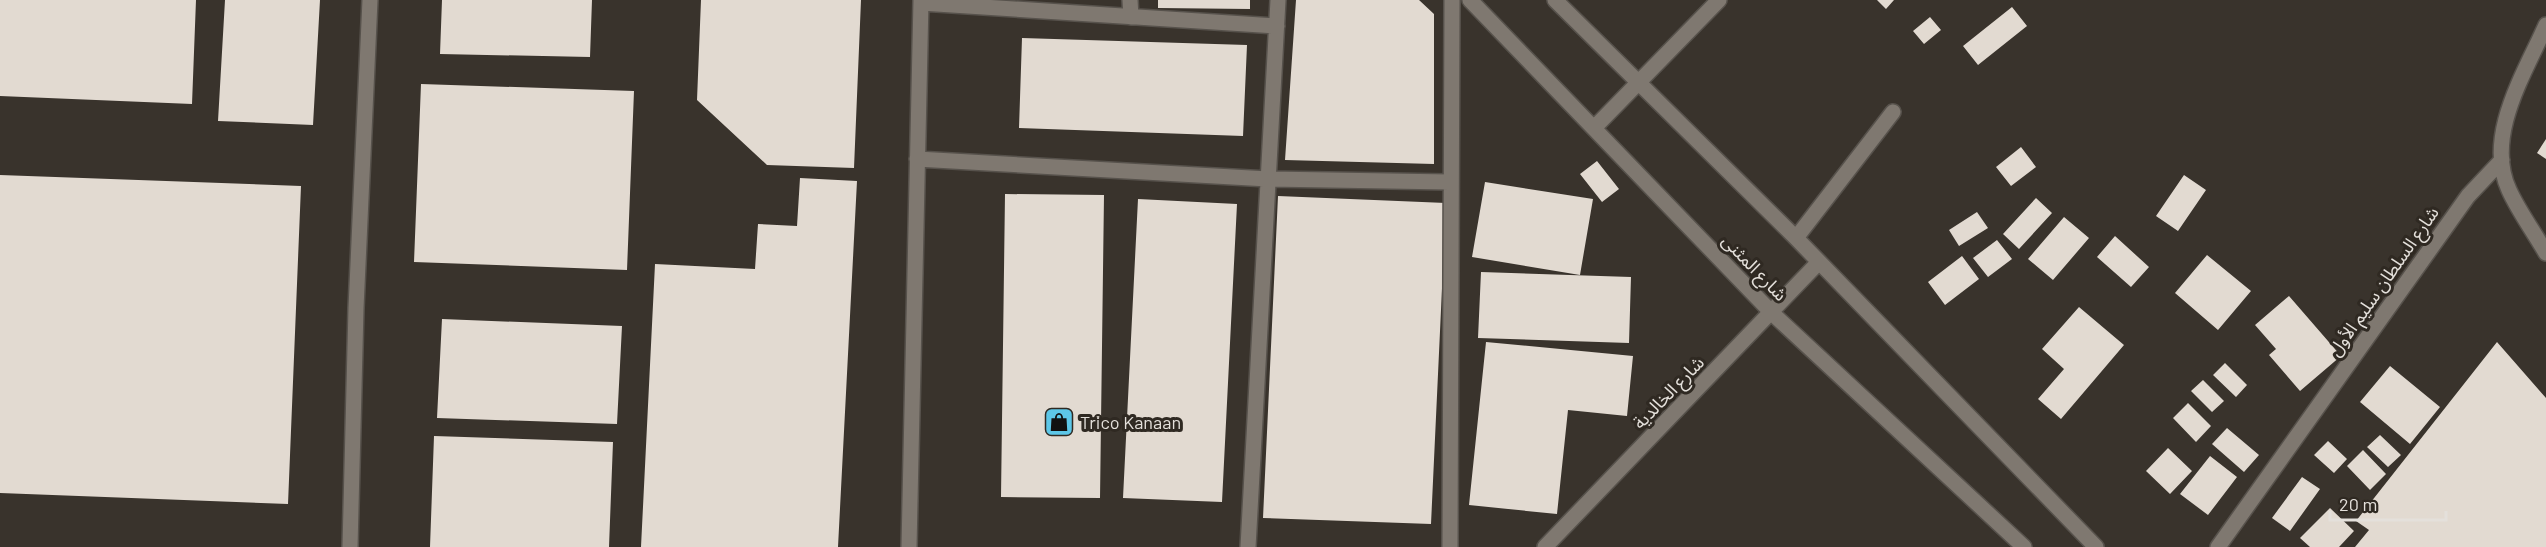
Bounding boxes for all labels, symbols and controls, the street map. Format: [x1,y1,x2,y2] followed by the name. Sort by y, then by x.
[2323,202,2446,362] street label: شارع السلطان سليم الأول
[1715,229,1792,308] street label: شارع المثنى
[1628,351,1711,436] street label: شارع الخالدية
[1043,406,1075,438] shop icon: Trico Kanaan
[1080,411,1181,433] place label: Trico Kanaan
[2330,484,2446,522] scale bar
[2339,493,2377,515] text: 20 m

